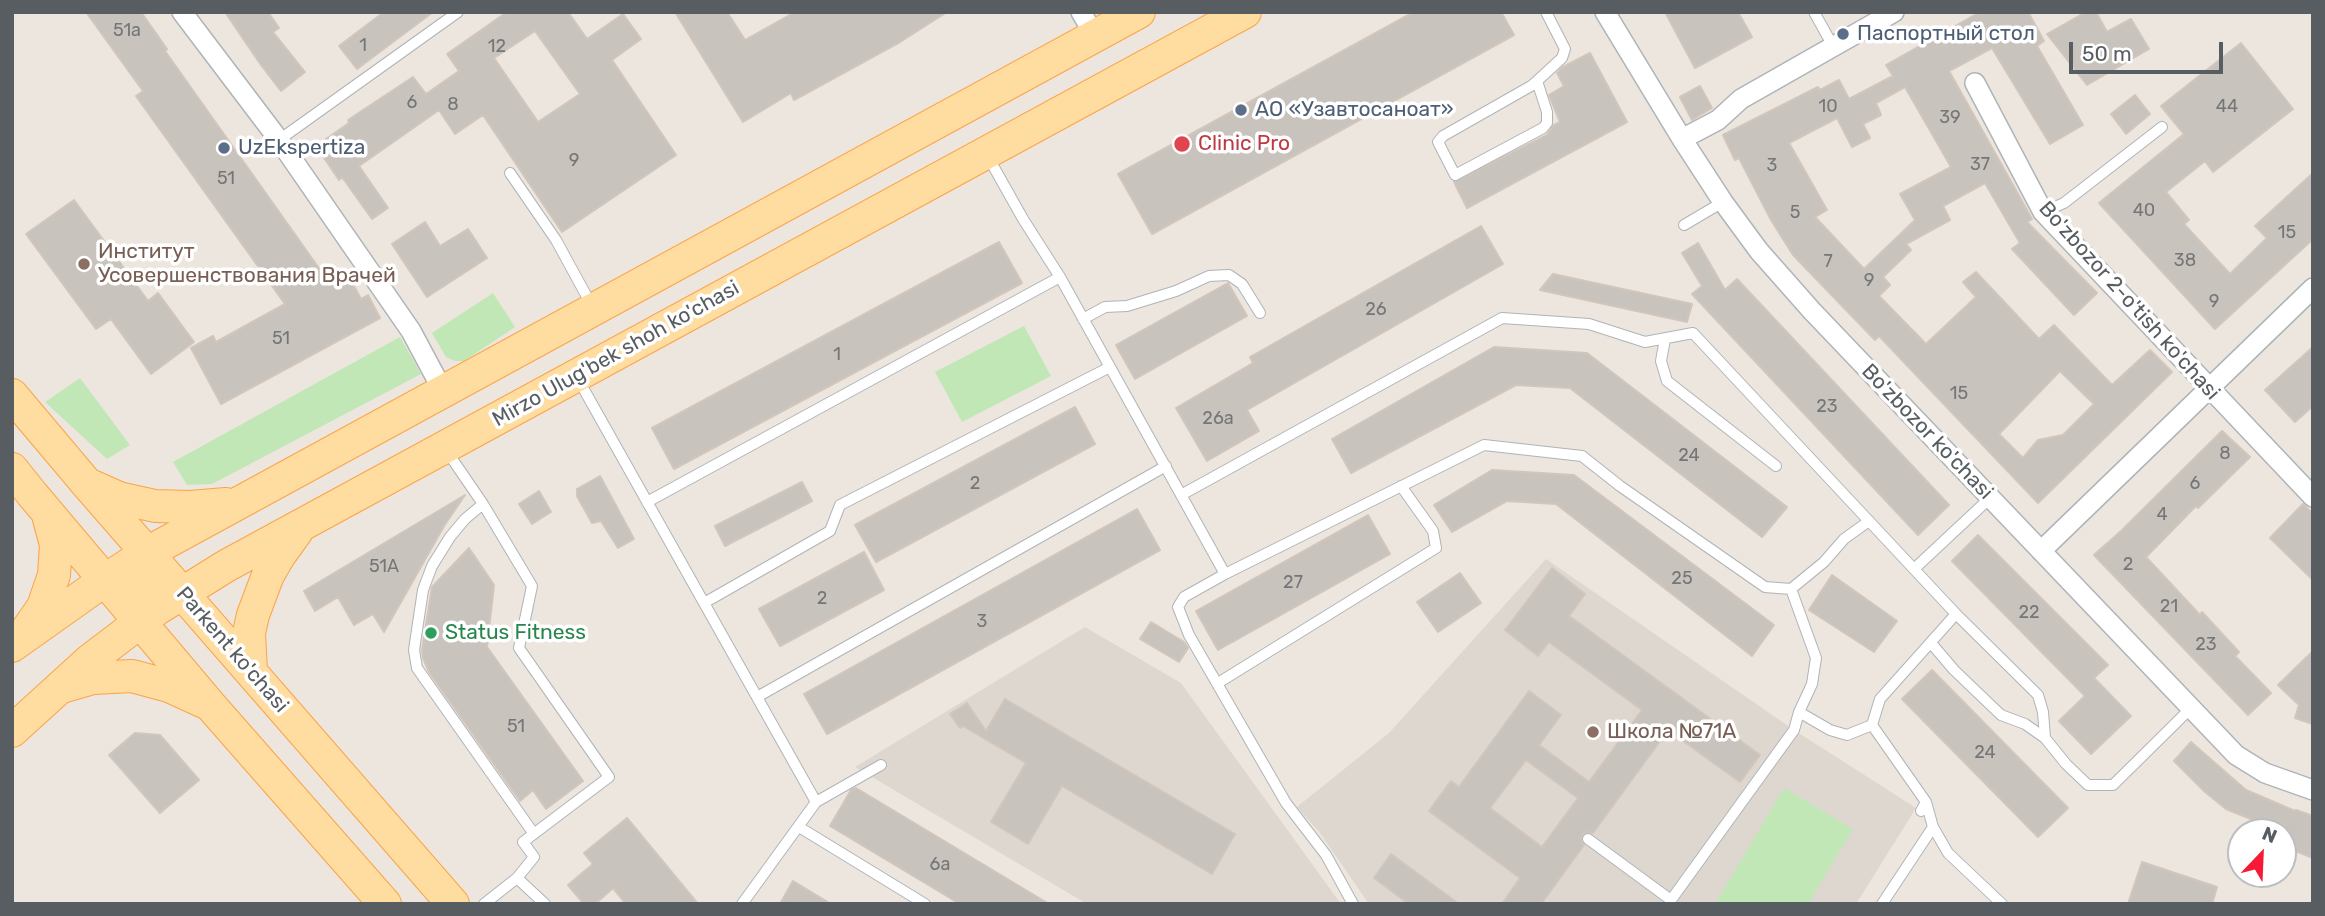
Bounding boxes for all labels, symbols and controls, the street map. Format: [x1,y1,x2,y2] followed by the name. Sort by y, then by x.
[113,20,141,42] house number: 51a
[1857,21,2035,47] place label: Паспортный стол
[1835,26,1851,42] marker: Паспортный стол
[2073,28,2227,72] scale bar
[359,35,367,57] house number: 1
[488,36,506,58] house number: 12
[2082,41,2132,66] text: 50 m
[407,92,417,114] house number: 6
[447,94,459,116] house number: 8
[1818,96,1838,118] house number: 10
[2216,96,2238,118] house number: 44
[1255,97,1454,123] place label: АО «Узавтосаноат»
[1233,102,1249,118] marker: АО «Узавтосаноат»
[1939,107,1961,129] house number: 39
[1198,131,1290,157] place label: Clinic Pro
[1172,134,1192,154] marker: Clinic Pro
[238,135,365,161] place label: UzEkspertiza
[216,140,232,156] marker: UzEkspertiza
[569,150,579,172] house number: 9
[1970,154,1990,176] house number: 37
[1767,155,1777,177] house number: 3
[217,168,235,190] house number: 51
[2033,197,2225,405] street label: Bo'zbozor 2-o'tish ko'chasi
[2133,200,2155,222] house number: 40
[1790,202,1800,224] house number: 5
[2278,222,2296,244] house number: 15
[98,239,396,289] place label: Институт Усовершенствования Врачей
[2174,250,2196,272] house number: 38
[1823,251,1833,273] house number: 7
[76,256,92,272] marker: Институт Усовершенствования Врачей
[1864,270,1874,292] house number: 9
[488,276,744,432] street label: Mirzo Ulug'bek shoh ko'chasi
[2209,291,2219,313] house number: 9
[1365,299,1387,321] house number: 26
[272,328,290,350] house number: 51
[833,344,841,366] house number: 1
[1856,359,1998,505] street label: Bo'zbozor ko'chasi
[1950,383,1968,405] house number: 15
[1816,396,1838,418] house number: 23
[1202,408,1234,430] house number: 26a
[2219,443,2231,465] house number: 8
[1678,445,1700,467] house number: 24
[970,473,980,495] house number: 2
[2190,473,2200,495] house number: 6
[2156,504,2168,526] house number: 4
[2123,554,2133,576] house number: 2
[369,556,399,578] house number: 51А
[1671,568,1693,590] house number: 25
[1283,572,1303,594] house number: 27
[171,582,293,718] street label: Parkent ko'chasi
[817,588,827,610] house number: 2
[2160,596,2178,618] house number: 21
[2018,602,2040,624] house number: 22
[977,611,987,633] house number: 3
[445,620,586,646] place label: Status Fitness
[423,625,439,641] marker: Status Fitness
[2195,634,2217,656] house number: 23
[507,716,525,738] house number: 51
[1607,719,1736,745] place label: Школа №71А
[1585,724,1601,740] marker: Школа №71А
[1974,742,1996,764] house number: 24
[2227,818,2297,888] north arrow
[2259,822,2280,848] text: N
[930,854,950,876] house number: 6а

